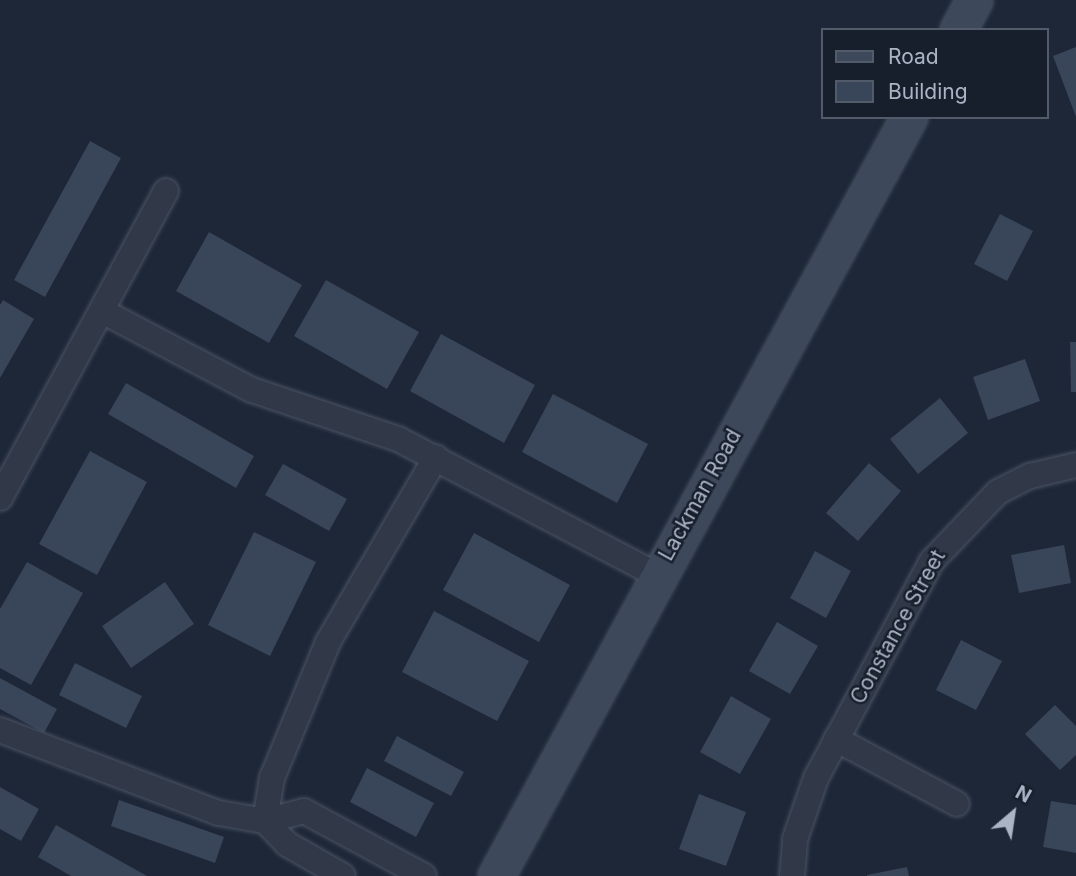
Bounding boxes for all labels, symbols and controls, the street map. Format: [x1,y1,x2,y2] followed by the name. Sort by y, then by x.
[820,28,1048,119] legend
[888,44,939,69] text: Road
[888,79,968,104] text: Building
[654,425,746,565] street label: Lackman Road
[845,546,951,708] street label: Constance Street
[978,778,1048,848] north arrow
[1012,781,1035,808] text: N

